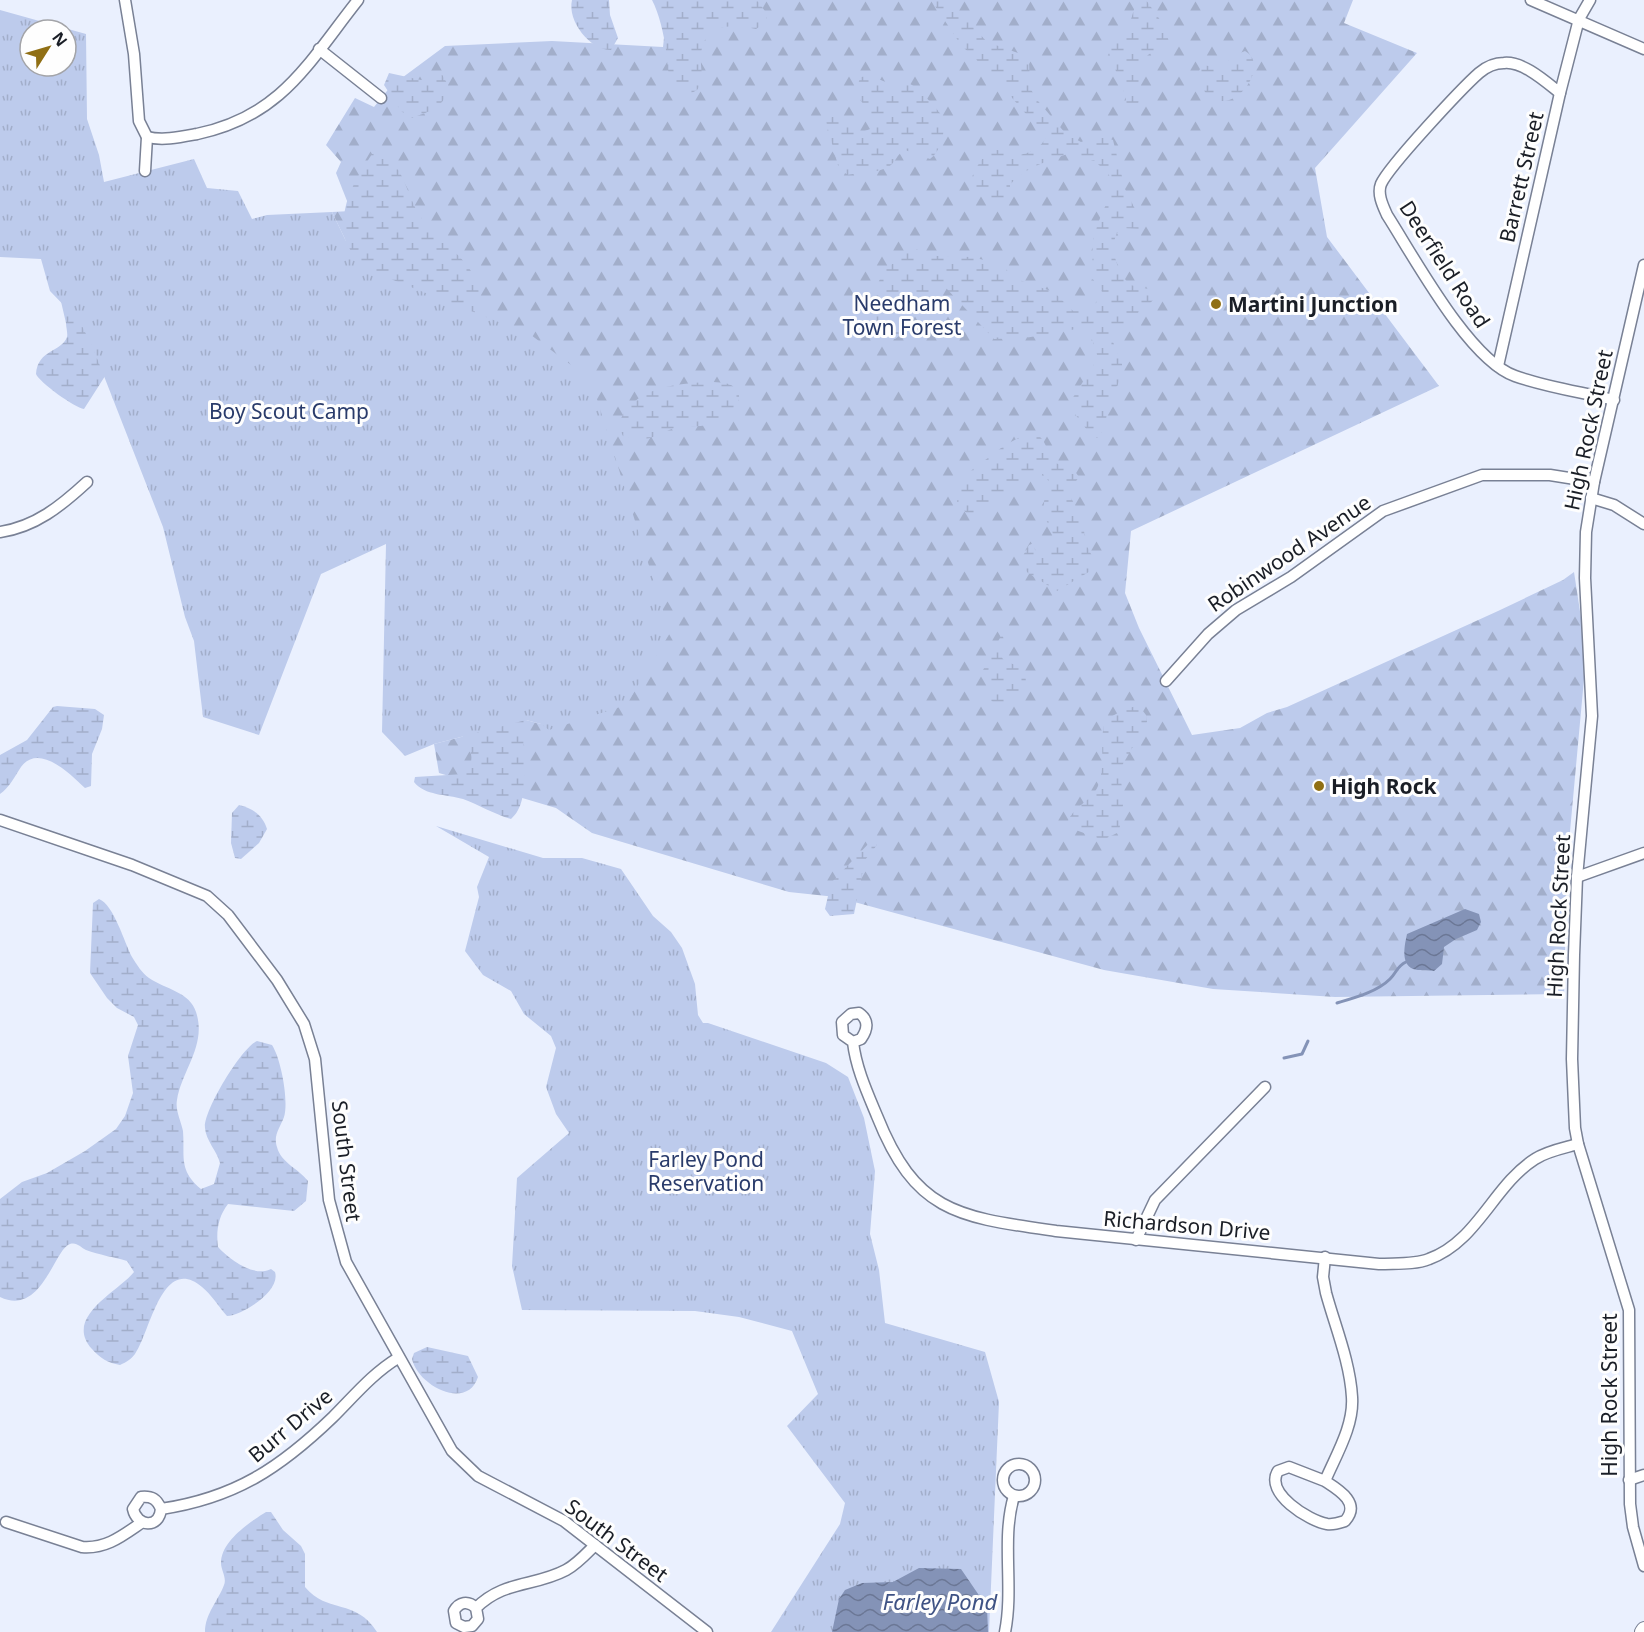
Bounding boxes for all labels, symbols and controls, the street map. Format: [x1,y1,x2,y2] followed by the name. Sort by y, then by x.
[18,18,78,78] north arrow
[47,27,73,51] text: N
[1492,108,1550,245] street label: Barrett Street
[1393,195,1497,333] street label: Deerfield Road
[843,289,962,341] park label: Needham Town Forest
[1228,290,1398,318] place label: Martini Junction
[1209,297,1223,311] marker: Martini Junction
[1557,347,1619,513] street label: High Rock Street
[209,397,369,425] park label: Boy Scout Camp
[1202,488,1376,618] street label: Robinwood Avenue
[1331,772,1437,800] place label: High Rock
[1312,779,1326,793] marker: High Rock
[1540,833,1576,998] street label: High Rock Street
[326,1099,368,1224] street label: South Street
[648,1145,764,1197] park label: Farley Pond Reservation
[1102,1204,1272,1246] street label: Richardson Drive
[1595,1313,1623,1477] street label: High Rock Street
[242,1382,338,1468] street label: Burr Drive
[560,1492,674,1588] street label: South Street
[883,1586,998,1616] water label: Farley Pond

